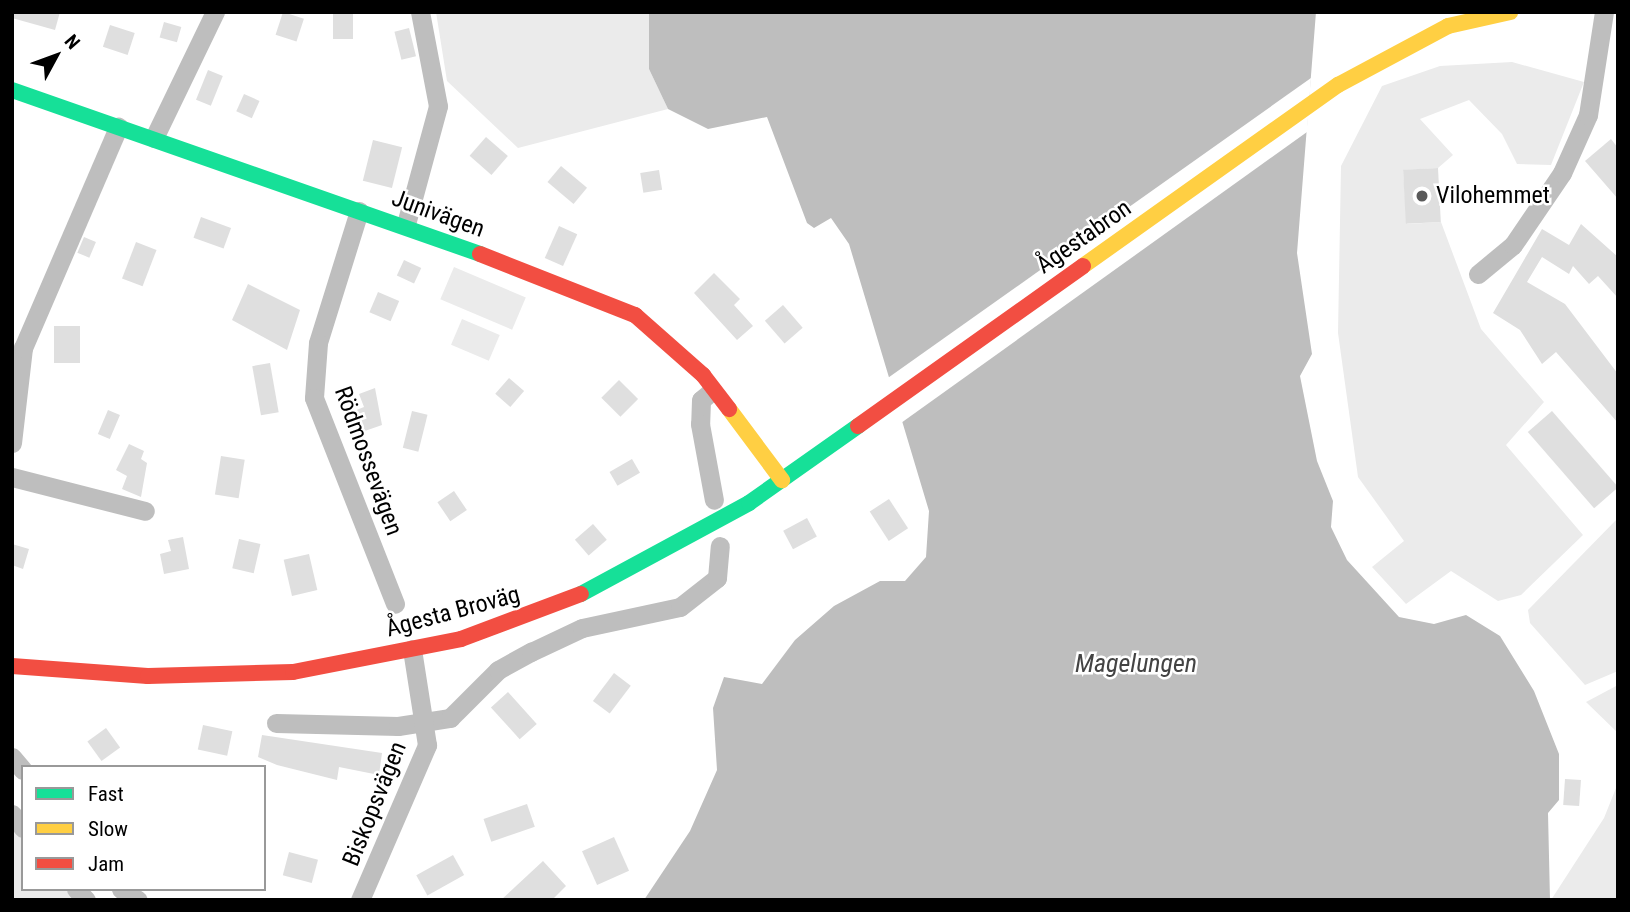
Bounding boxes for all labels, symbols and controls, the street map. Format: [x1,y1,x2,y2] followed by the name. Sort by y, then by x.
[21,21,91,91] north arrow
[60,30,85,54] text: N
[1436,182,1550,210] place label: Vilohemmet
[388,184,488,244] street label: Junivägen
[1414,188,1430,204] marker: Vilohemmet
[1031,194,1137,280] street label: Ågestabron
[328,383,408,539] street label: Rödmossevägen
[383,580,523,644] street label: Ågesta Broväg
[1075,648,1197,680] water label: Magelungen
[337,738,413,870] street label: Biskopsvägen
[21,765,266,891] legend
[88,782,124,806] text: Fast
[88,817,128,841] text: Slow
[88,852,124,876] text: Jam

